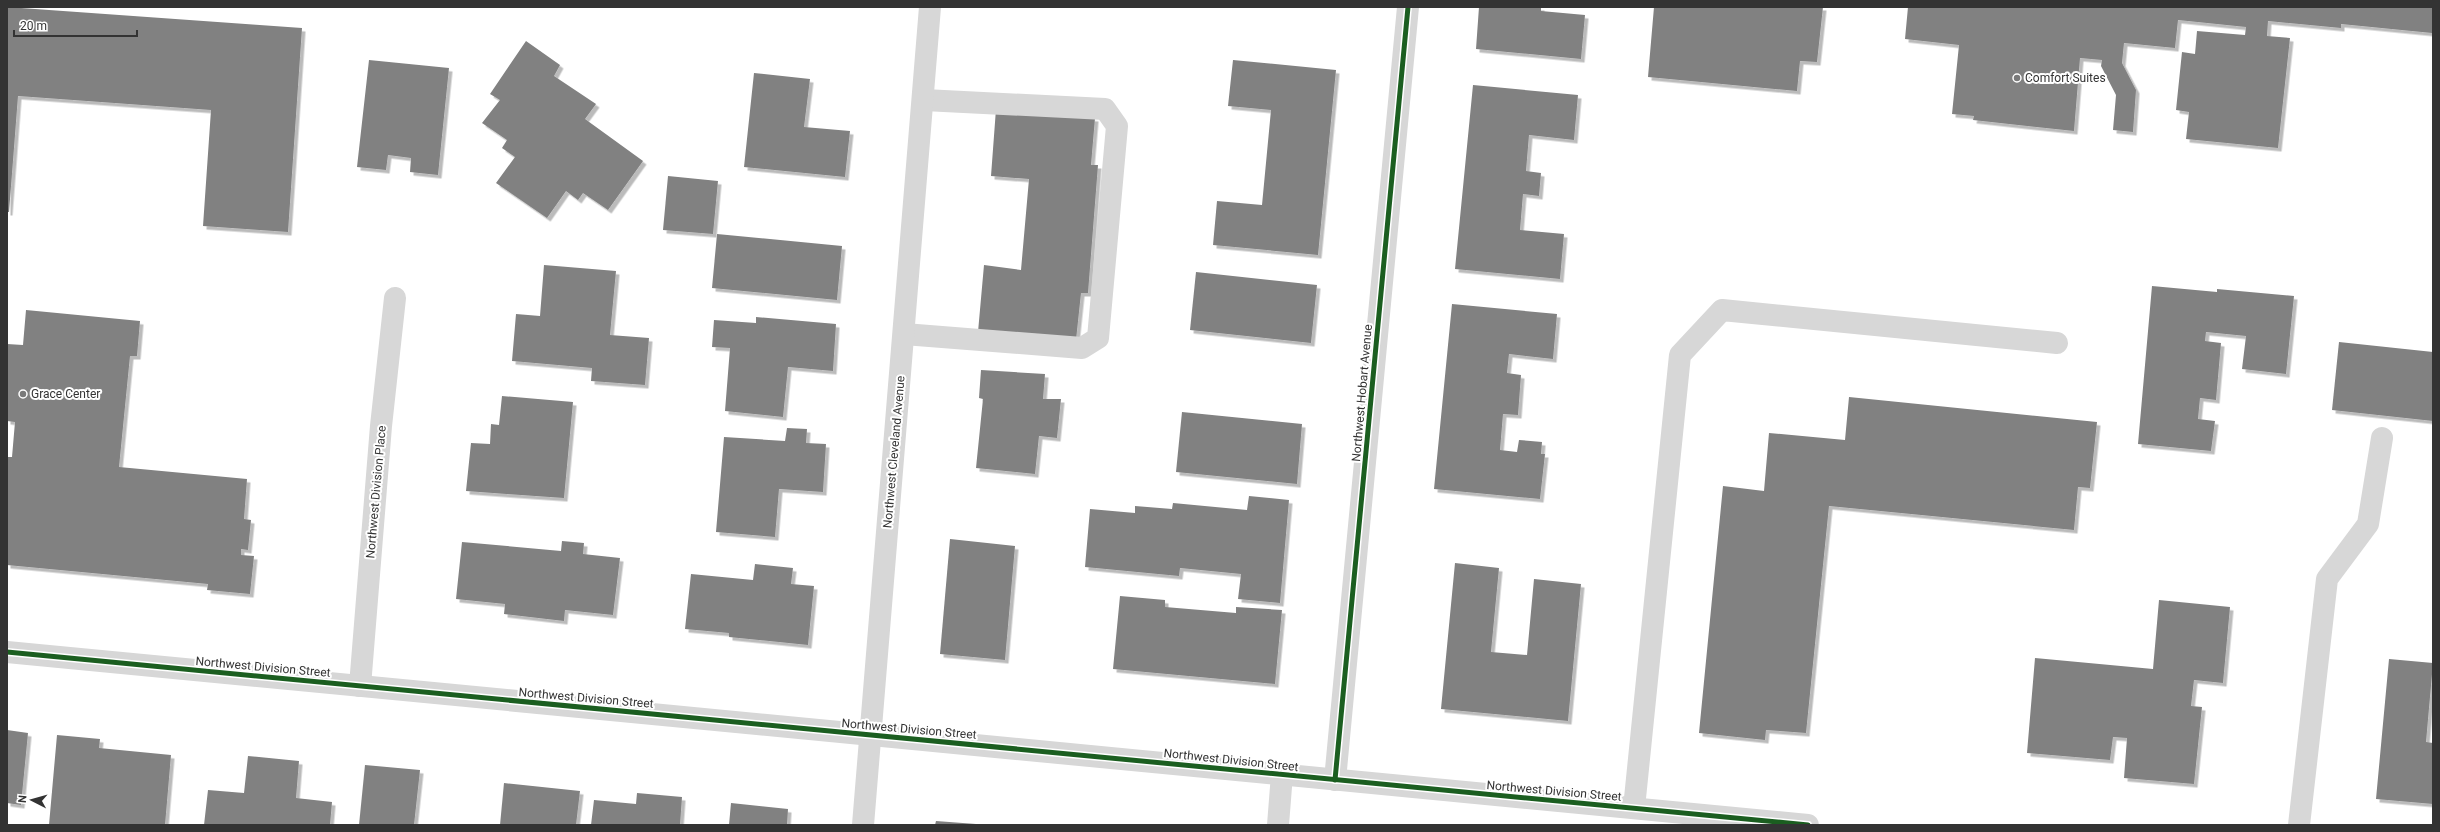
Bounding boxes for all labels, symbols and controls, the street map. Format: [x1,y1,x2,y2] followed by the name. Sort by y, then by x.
[14,12,137,38] scale bar
[20,19,47,33] text: 20 m
[2025,71,2106,85] place label: Comfort Suites
[2012,73,2022,83] marker: Comfort Suites
[1349,324,1375,462] street label: Northwest Hobart Avenue
[880,375,908,529] street label: Northwest Cleveland Avenue
[31,387,100,401] place label: Grace Center
[18,389,28,399] marker: Grace Center
[363,425,389,559] street label: Northwest Division Place
[195,654,331,680] street label: Northwest Division Street
[518,685,654,711] street label: Northwest Division Street
[841,716,977,742] street label: Northwest Division Street
[1163,746,1299,774] street label: Northwest Division Street
[1486,778,1622,804] street label: Northwest Division Street
[12,780,52,820] north arrow
[16,794,29,804] text: N

